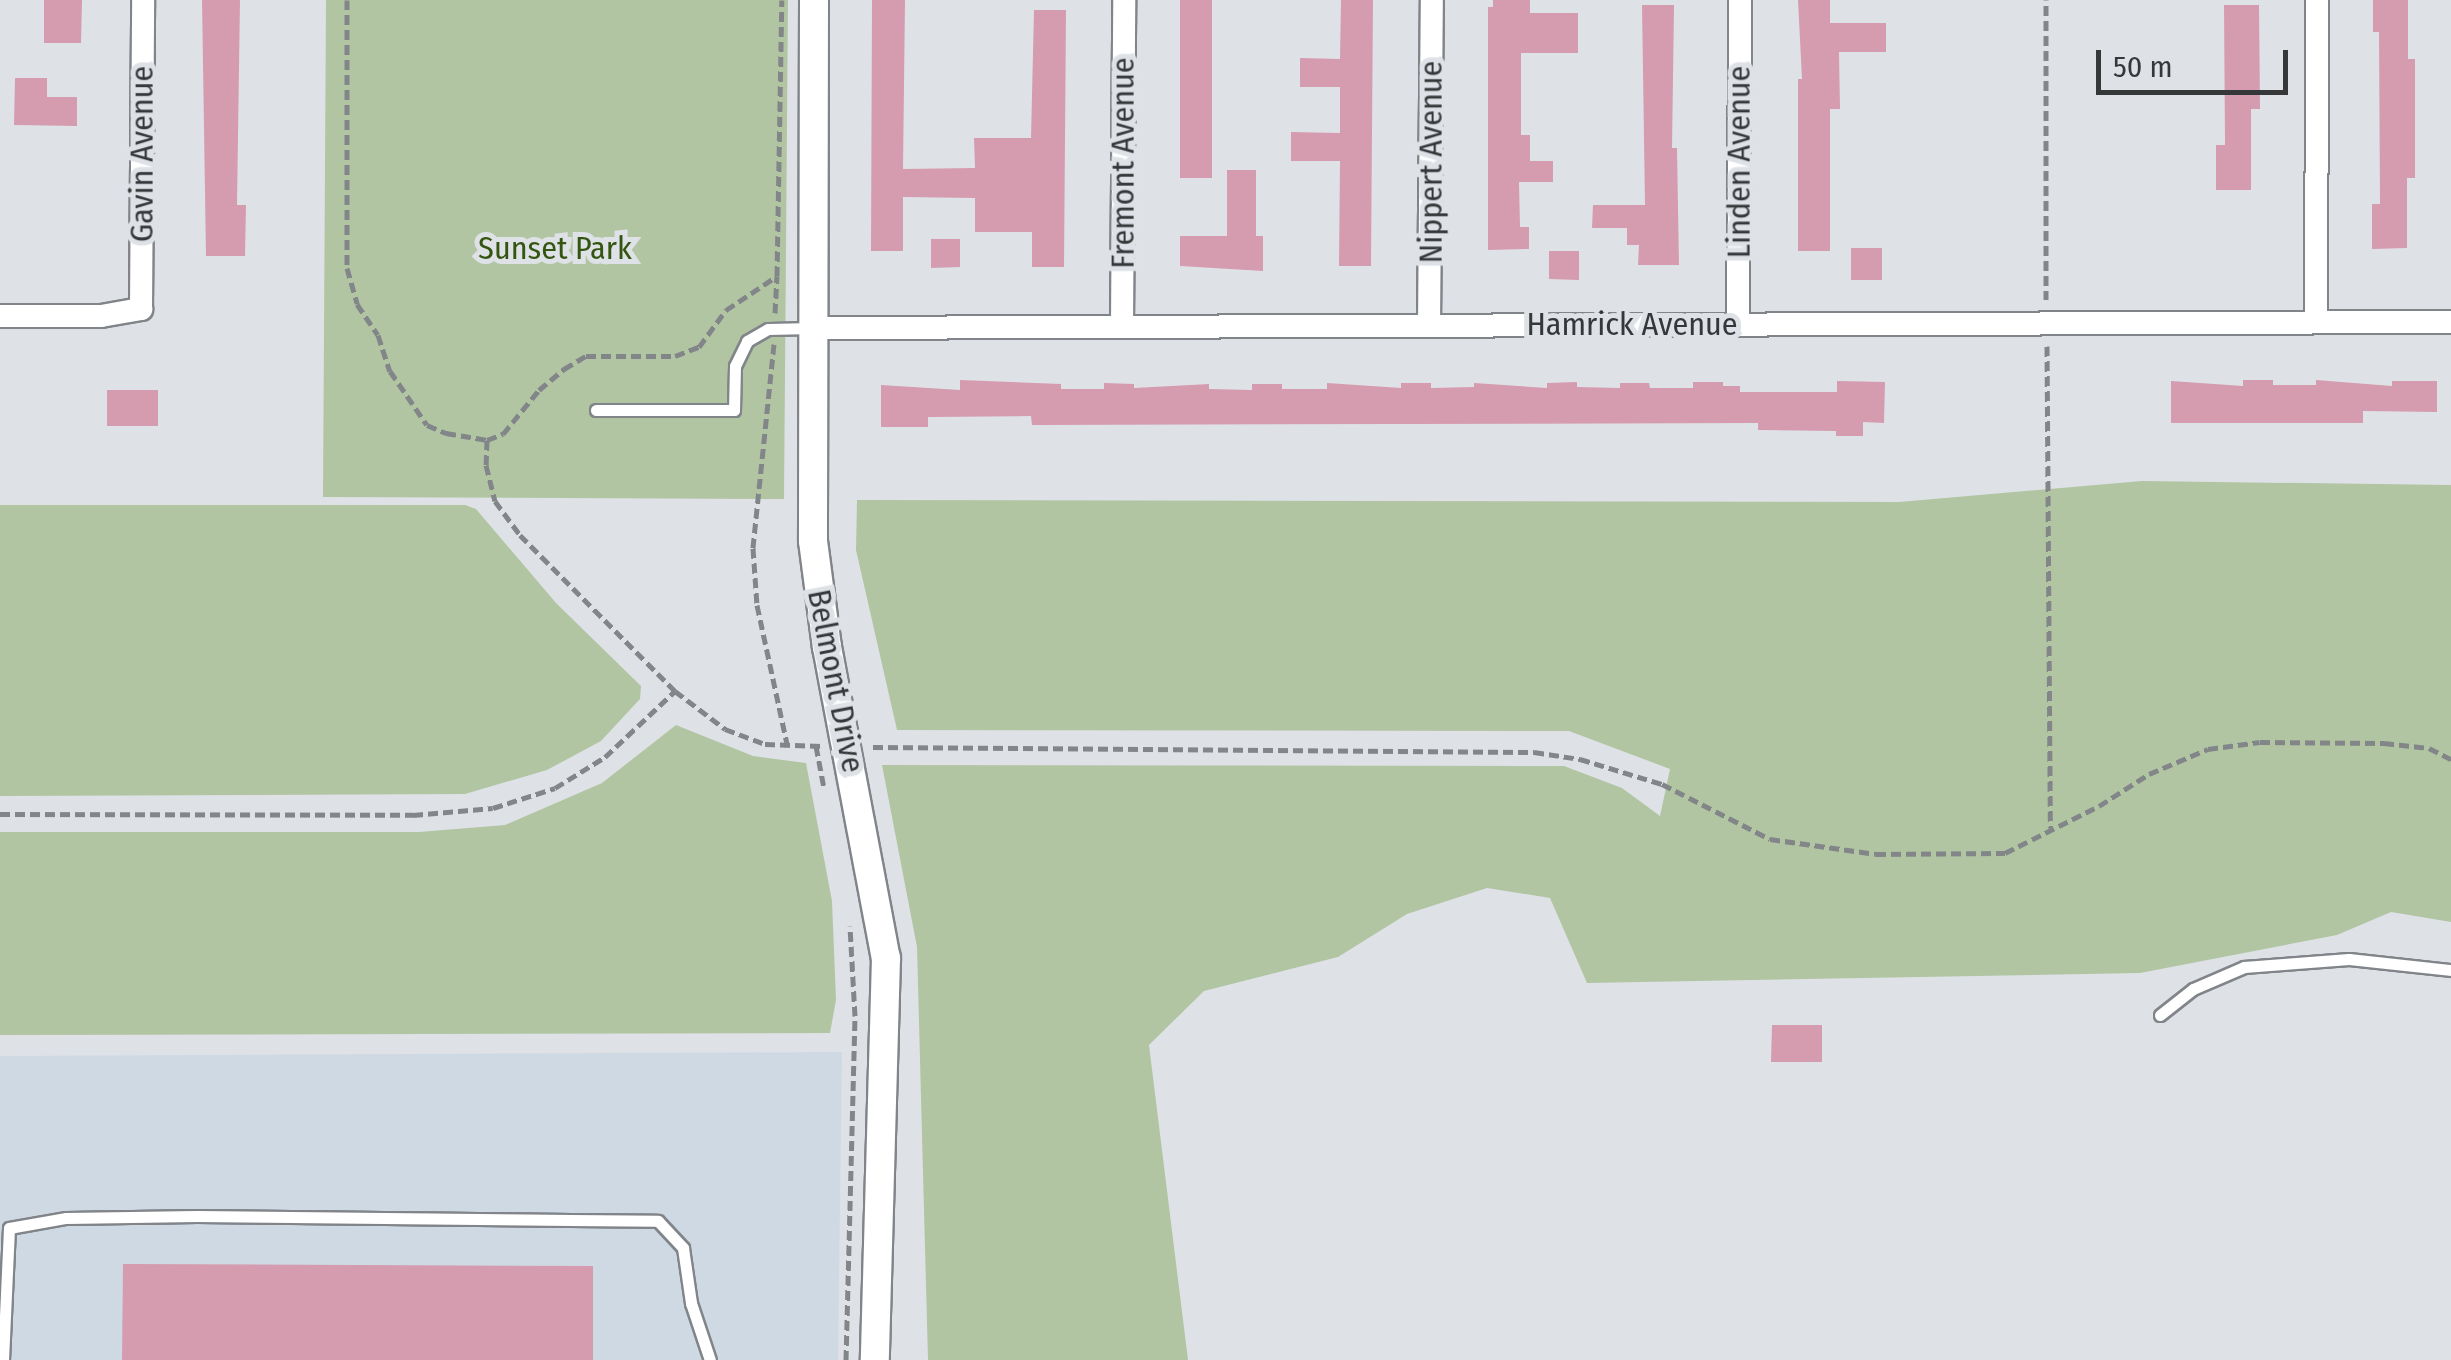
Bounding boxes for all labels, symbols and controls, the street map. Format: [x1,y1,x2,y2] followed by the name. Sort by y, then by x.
[2101,30,2294,92] scale bar
[2113,49,2173,85] text: 50 m
[1104,57,1142,269] street label: Fremont Avenue
[1412,61,1450,263] street label: Nippert Avenue
[123,66,161,242] street label: Gavin Avenue
[1720,66,1758,258] street label: Linden Avenue
[478,229,632,267] park label: Sunset Park
[1526,305,1738,343] street label: Hamrick Avenue
[799,586,873,776] street label: Belmont Drive

